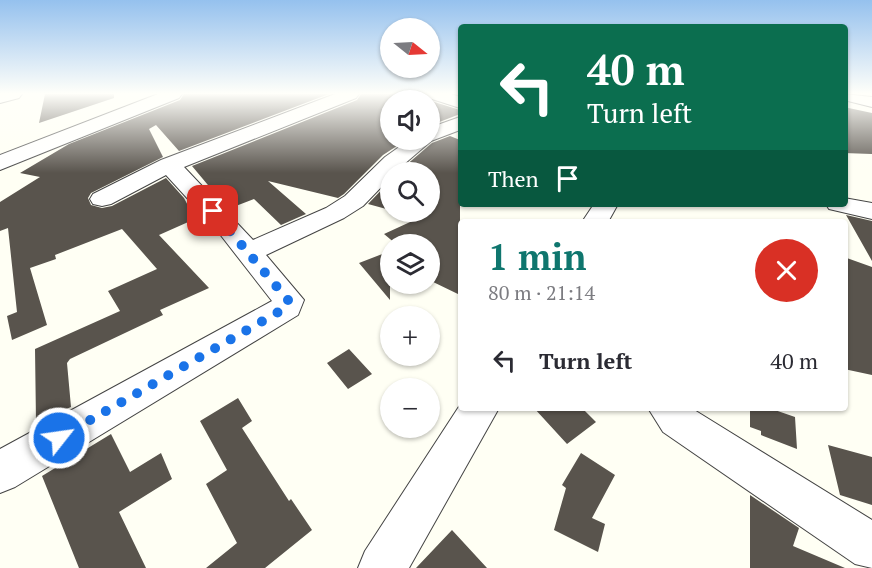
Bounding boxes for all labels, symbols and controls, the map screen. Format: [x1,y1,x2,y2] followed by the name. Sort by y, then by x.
[380,18,440,78] north arrow
[380,18,440,438] map controls
[587,41,685,97] text: 40 m
[488,48,566,126] icon: left
[380,90,440,150] button: sound
[587,95,692,131] text: Turn left
[380,162,440,222] button: search
[551,162,584,195] icon: arrive
[488,164,539,193] text: Then
[187,185,238,236] pin
[196,194,229,227] icon: arrive
[488,233,586,280] text: 1 min
[380,234,440,294] button: layers
[755,239,818,302] button: close
[488,279,595,306] text: 80 m · 21:14
[380,306,440,366] button: +
[488,344,521,377] icon: left
[539,346,632,375] text: Turn left
[770,346,818,375] text: 40 m
[380,378,440,438] button: −
[27,406,91,470] position arrow

